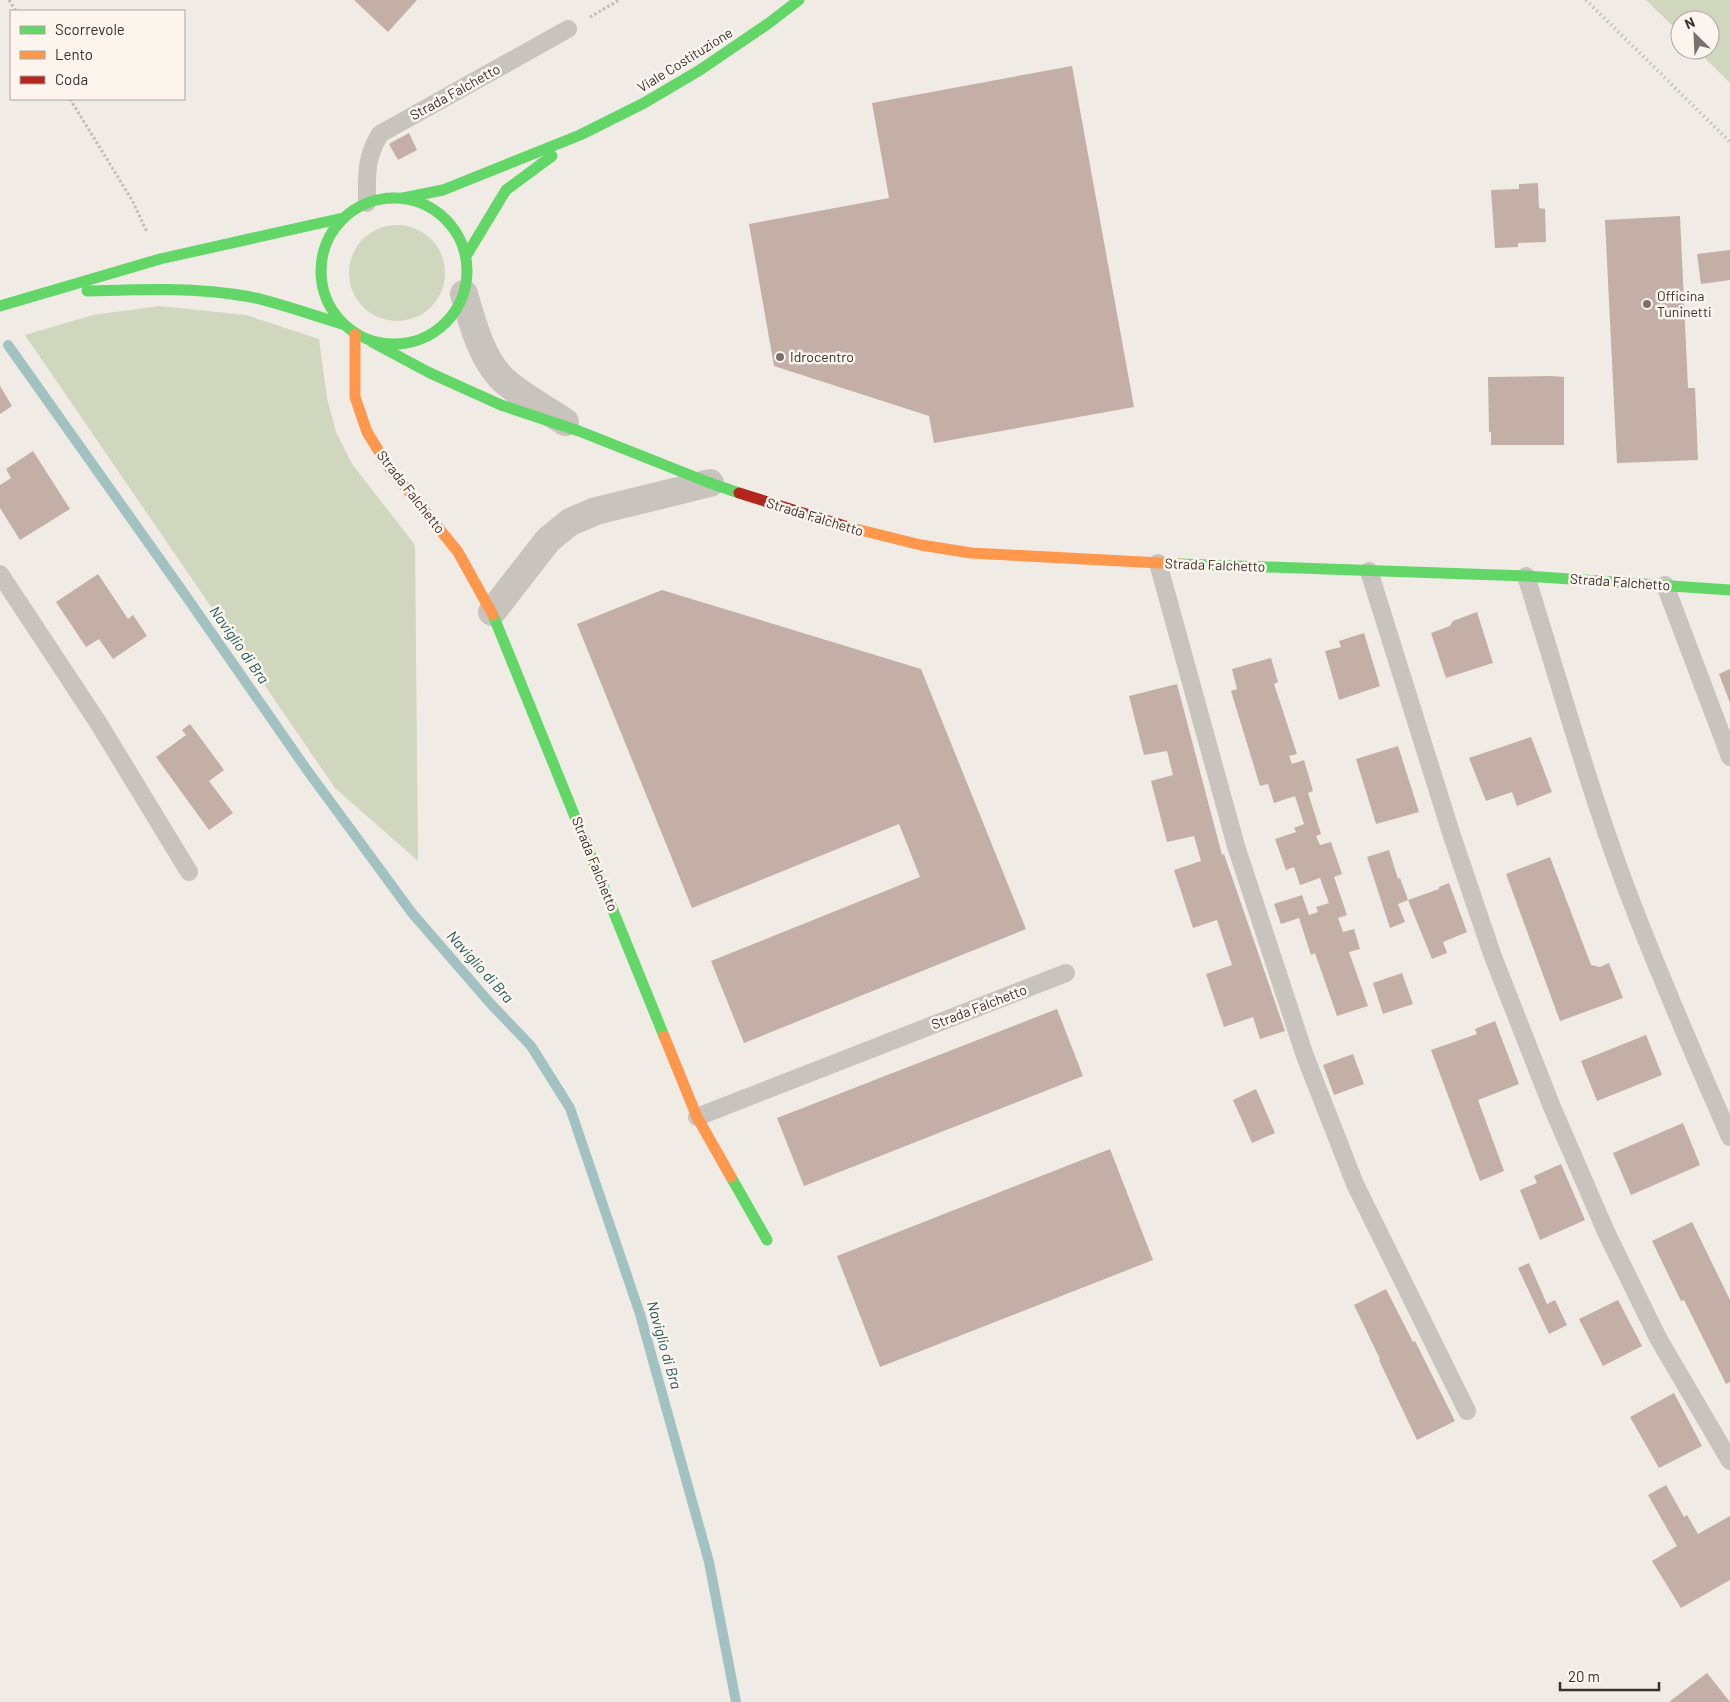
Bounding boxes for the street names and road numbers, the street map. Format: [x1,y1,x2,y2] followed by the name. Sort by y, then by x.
[634,24,735,96] street label: Viale Costituzione
[407,60,503,123] street label: Strada Falchetto
[374,447,449,537] street label: Strada Falchetto
[765,494,866,539] street label: Strada Falchetto
[1164,554,1266,575] street label: Strada Falchetto
[1569,570,1671,593] street label: Strada Falchetto
[569,814,622,914] street label: Strada Falchetto
[929,981,1029,1033] street label: Strada Falchetto

